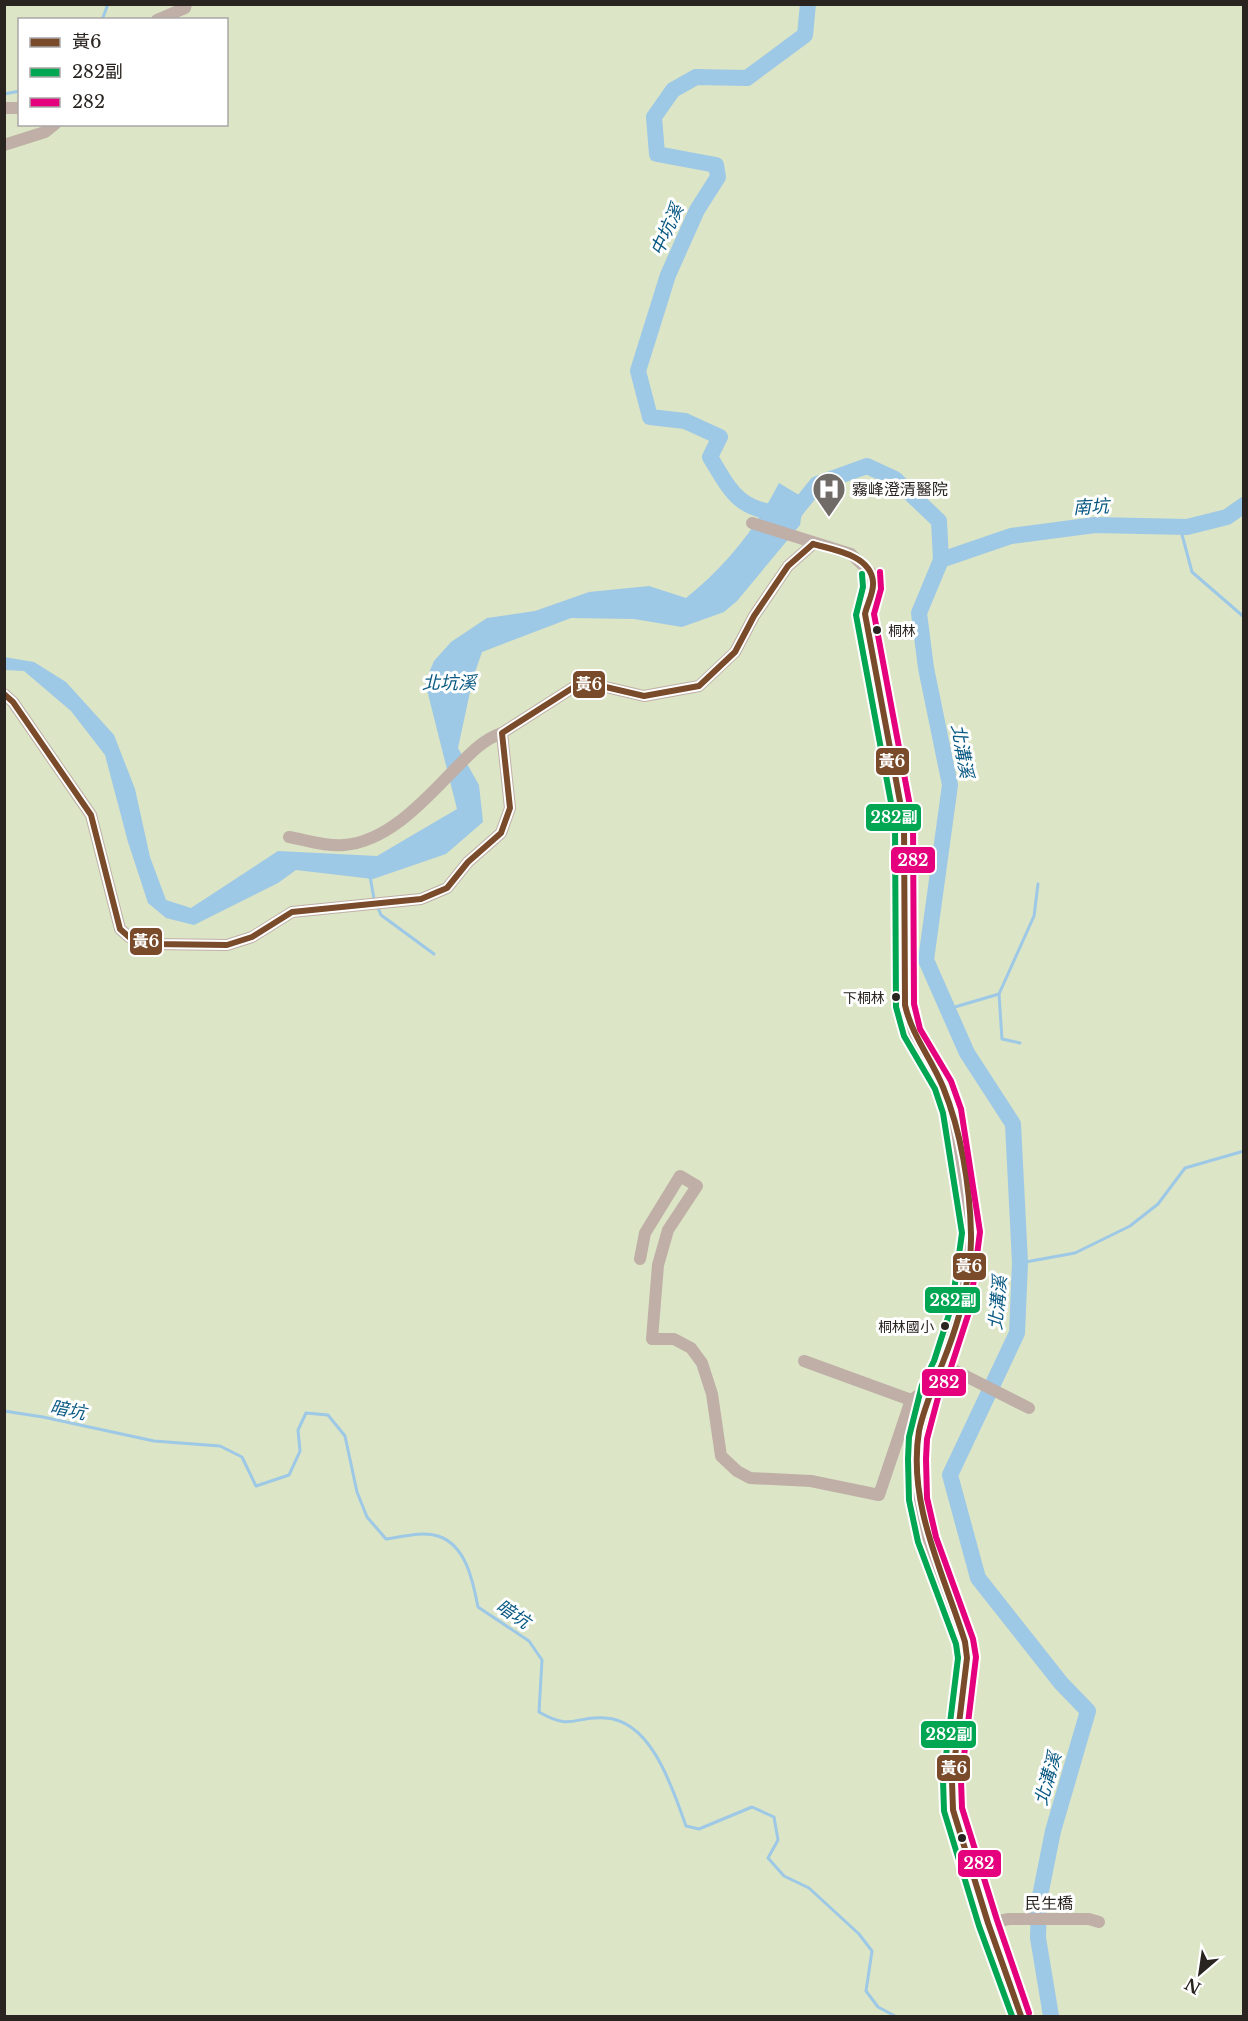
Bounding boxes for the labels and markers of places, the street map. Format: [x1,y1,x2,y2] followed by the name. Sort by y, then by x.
[811,471,847,518] hospital icon: 霧峰澄清醫院
[852,479,948,499] place label: 霧峰澄清醫院
[888,622,916,640] place label: 桐林
[871,624,883,636] marker: 桐林
[843,989,885,1007] place label: 下桐林
[890,991,902,1003] marker: 下桐林
[878,1318,934,1336] place label: 桐林國小
[939,1320,951,1332] marker: 桐林國小
[956,1832,968,1844] unlabelled marker

